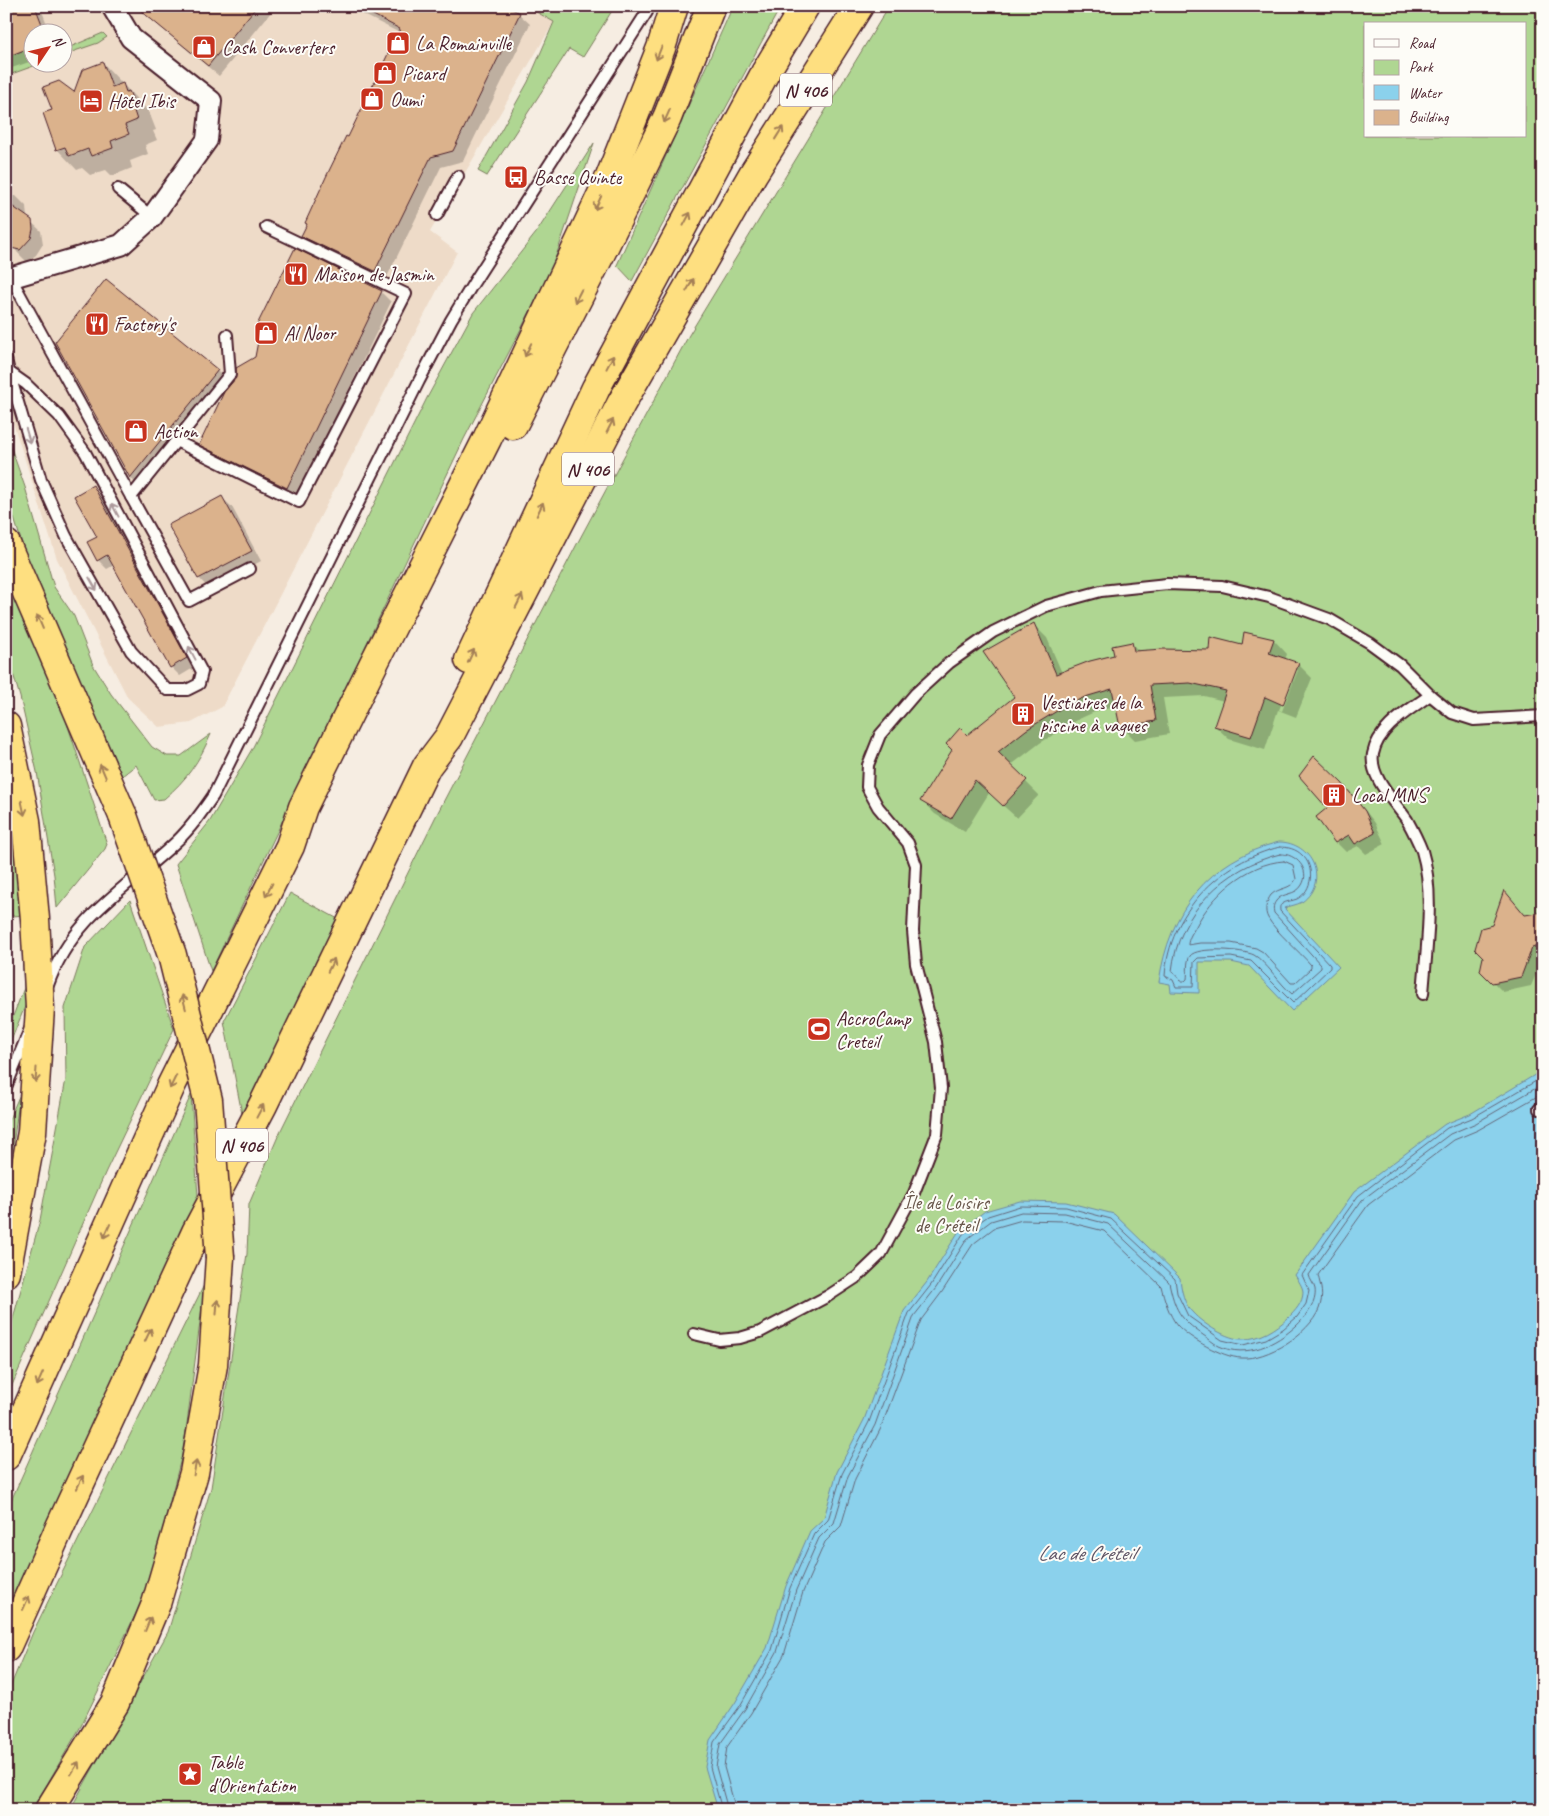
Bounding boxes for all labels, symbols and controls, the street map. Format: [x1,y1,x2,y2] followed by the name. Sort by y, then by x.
[22,22,72,72] north arrow
[1364,22,1526,138] legend
[385,30,411,56] shop icon: La Romainville
[416,31,512,56] place label: La Romainville
[49,32,69,51] text: N
[191,34,217,60] shop icon: Cash Converters
[1409,34,1436,53] text: Road
[222,35,336,60] place label: Cash Converters
[654,44,663,60] one-way arrow
[1409,58,1434,77] text: Park
[372,60,398,86] shop icon: Picard
[402,61,449,86] place label: Picard
[780,74,832,106] road number: N 406
[1409,84,1443,103] text: Water
[359,86,385,112] shop icon: Oumi
[390,87,425,112] place label: Oumi
[78,88,104,114] hotel icon: Hôtel Ibis
[108,89,177,114] place label: Hôtel Ibis
[662,108,671,123] one-way arrow
[1409,108,1449,127] text: Building
[774,127,784,141] one-way arrow
[503,164,529,190] bus stop icon: Basse Quinte
[534,165,623,190] place label: Basse Quinte
[593,195,602,210] one-way arrow
[683,212,692,227] one-way arrow
[283,261,309,287] restaurant icon: Maison de Jasmin
[314,262,435,287] place label: Maison de Jasmin
[685,277,695,292] one-way arrow
[573,288,582,303] one-way arrow
[84,311,110,337] restaurant icon: Factory's
[114,312,177,337] place label: Factory's
[253,320,279,346] shop icon: Al Noor
[284,321,337,346] place label: Al Noor
[523,342,532,357] one-way arrow
[606,355,615,370] one-way arrow
[123,418,149,444] shop icon: Action
[154,419,199,444] place label: Action
[606,419,615,434] one-way arrow
[24,427,34,443] one-way arrow
[562,452,614,486] road number: N 406
[536,502,545,517] one-way arrow
[109,503,119,518] one-way arrow
[88,576,98,591] one-way arrow
[514,594,524,609] one-way arrow
[34,615,44,630] one-way arrow
[186,646,196,661] one-way arrow
[467,649,476,664] one-way arrow
[1040,690,1148,738] place label: Vestiaires de la piscine à vagues
[1010,701,1036,727] building icon: Vestiaires de la piscine à vagues
[98,764,108,779] one-way arrow
[1321,782,1347,808] building icon: Local MNS
[1352,783,1431,808] place label: Local MNS
[19,800,28,816] one-way arrow
[264,882,273,897] one-way arrow
[326,958,336,973] one-way arrow
[179,994,188,1010] one-way arrow
[836,1006,912,1054] place label: AccroCamp Creteil
[806,1016,832,1042] sports icon: AccroCamp Creteil
[31,1066,40,1082] one-way arrow
[168,1075,178,1090] one-way arrow
[256,1104,265,1119] one-way arrow
[216,1128,268,1162] road number: N 406
[903,1190,991,1238] park label: Île de Loisirs de Créteil
[101,1223,111,1238] one-way arrow
[212,1300,221,1316] one-way arrow
[144,1328,154,1343] one-way arrow
[35,1371,45,1386] one-way arrow
[190,1461,200,1477] one-way arrow
[75,1475,85,1490] one-way arrow
[1038,1540,1141,1566] water label: Lac de Créteil
[21,1596,31,1611] one-way arrow
[144,1616,153,1631] one-way arrow
[208,1750,297,1798] place label: Table d'Orientation
[177,1761,203,1787] place icon: Table d'Orientation
[70,1762,80,1776] one-way arrow

